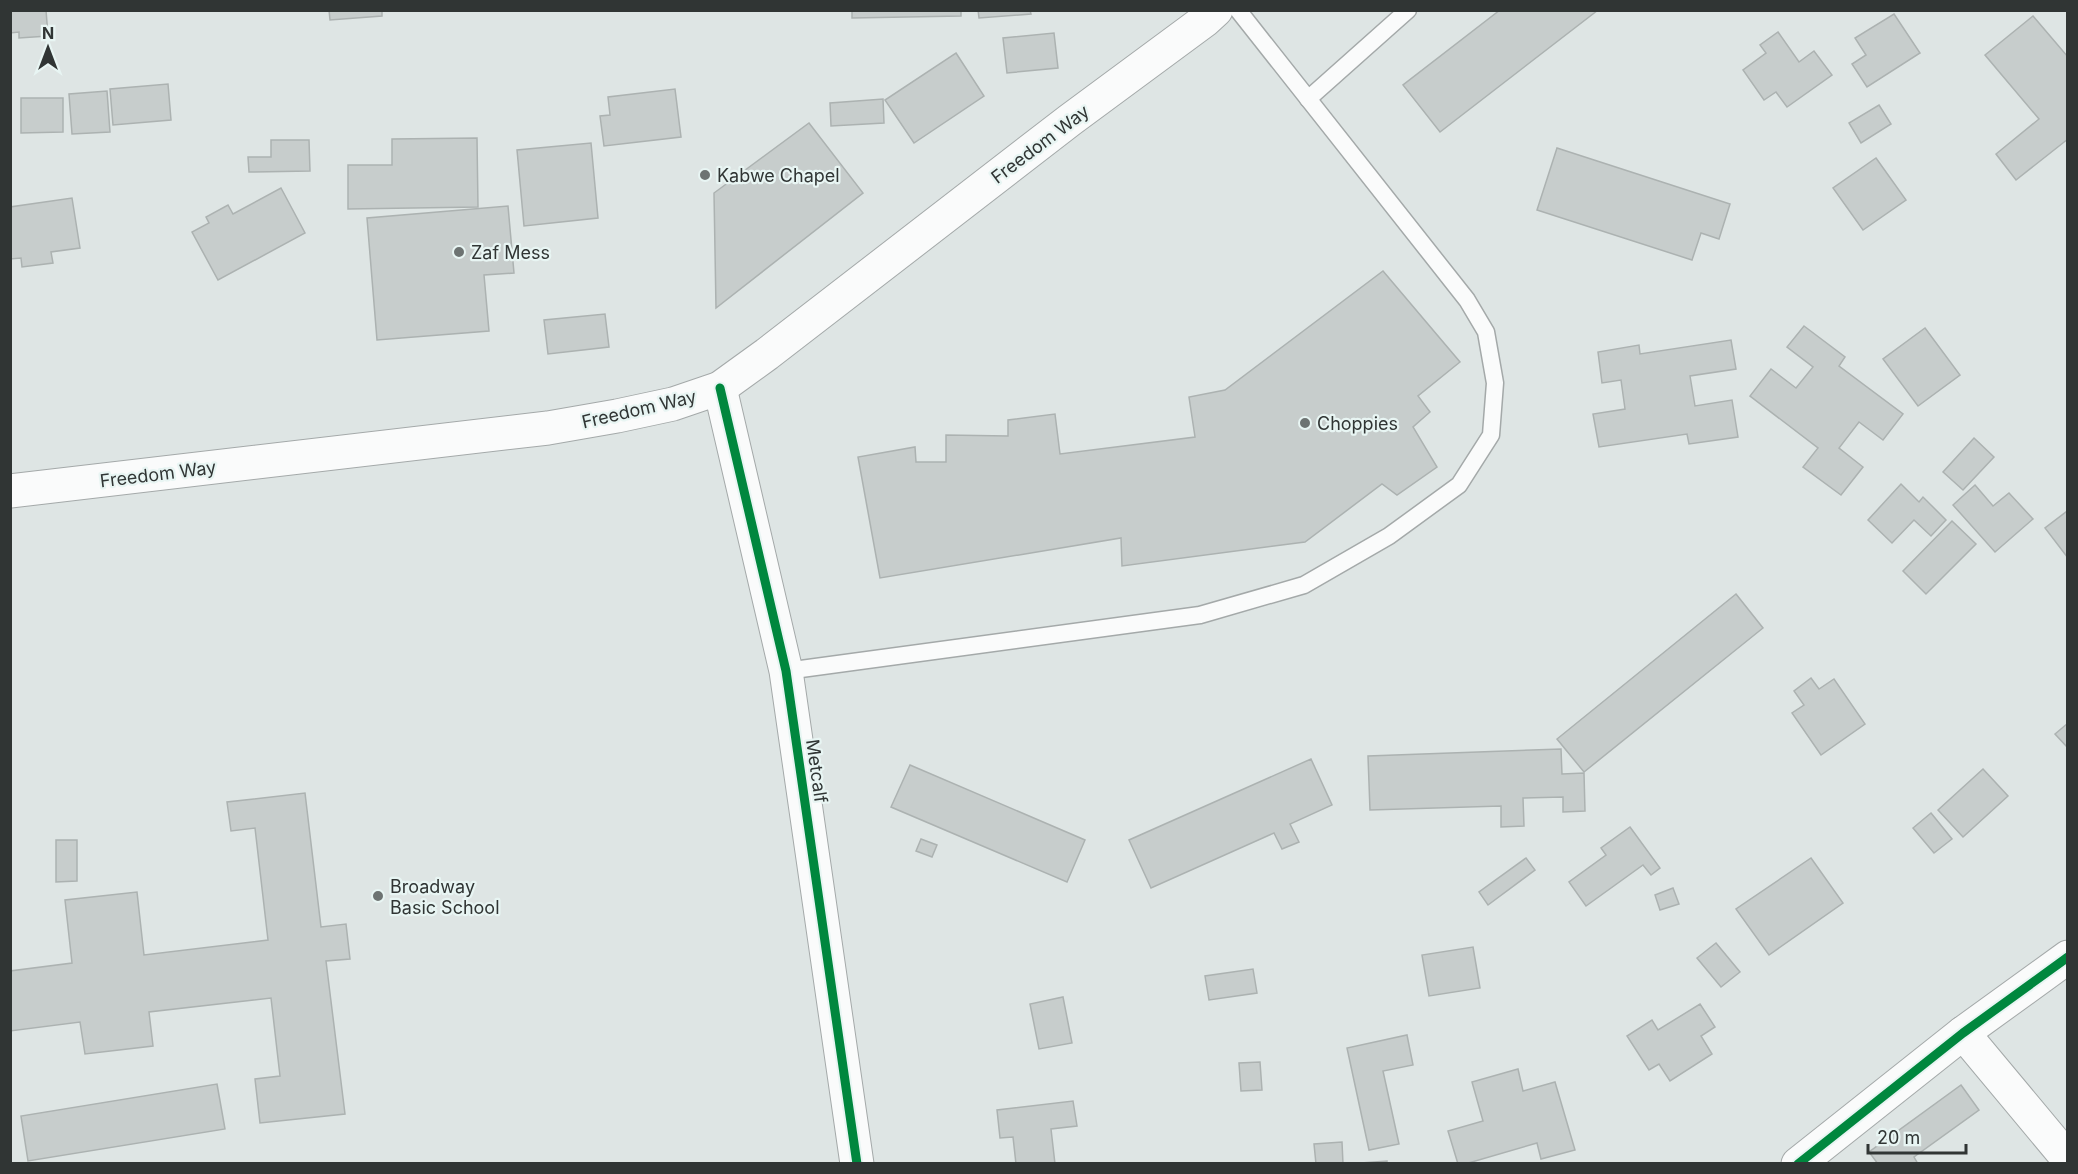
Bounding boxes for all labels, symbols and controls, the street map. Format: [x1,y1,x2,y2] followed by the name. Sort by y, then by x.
[18,18,78,78] north arrow
[42,23,54,43] text: N
[987,100,1093,188] street label: Freedom Way
[717,165,840,186] place label: Kabwe Chapel
[698,168,712,182] marker: Kabwe Chapel
[471,242,550,263] place label: Zaf Mess
[452,245,466,259] marker: Zaf Mess
[580,386,698,432] street label: Freedom Way
[1317,413,1398,434] place label: Choppies
[1298,416,1312,430] marker: Choppies
[99,456,217,492] street label: Freedom Way
[802,738,832,805] street label: Metcalf
[390,876,500,918] place label: Broadway Basic School
[371,889,385,903] marker: Broadway Basic School
[1868,1117,1966,1155] scale bar
[1877,1127,1920,1148] text: 20 m

